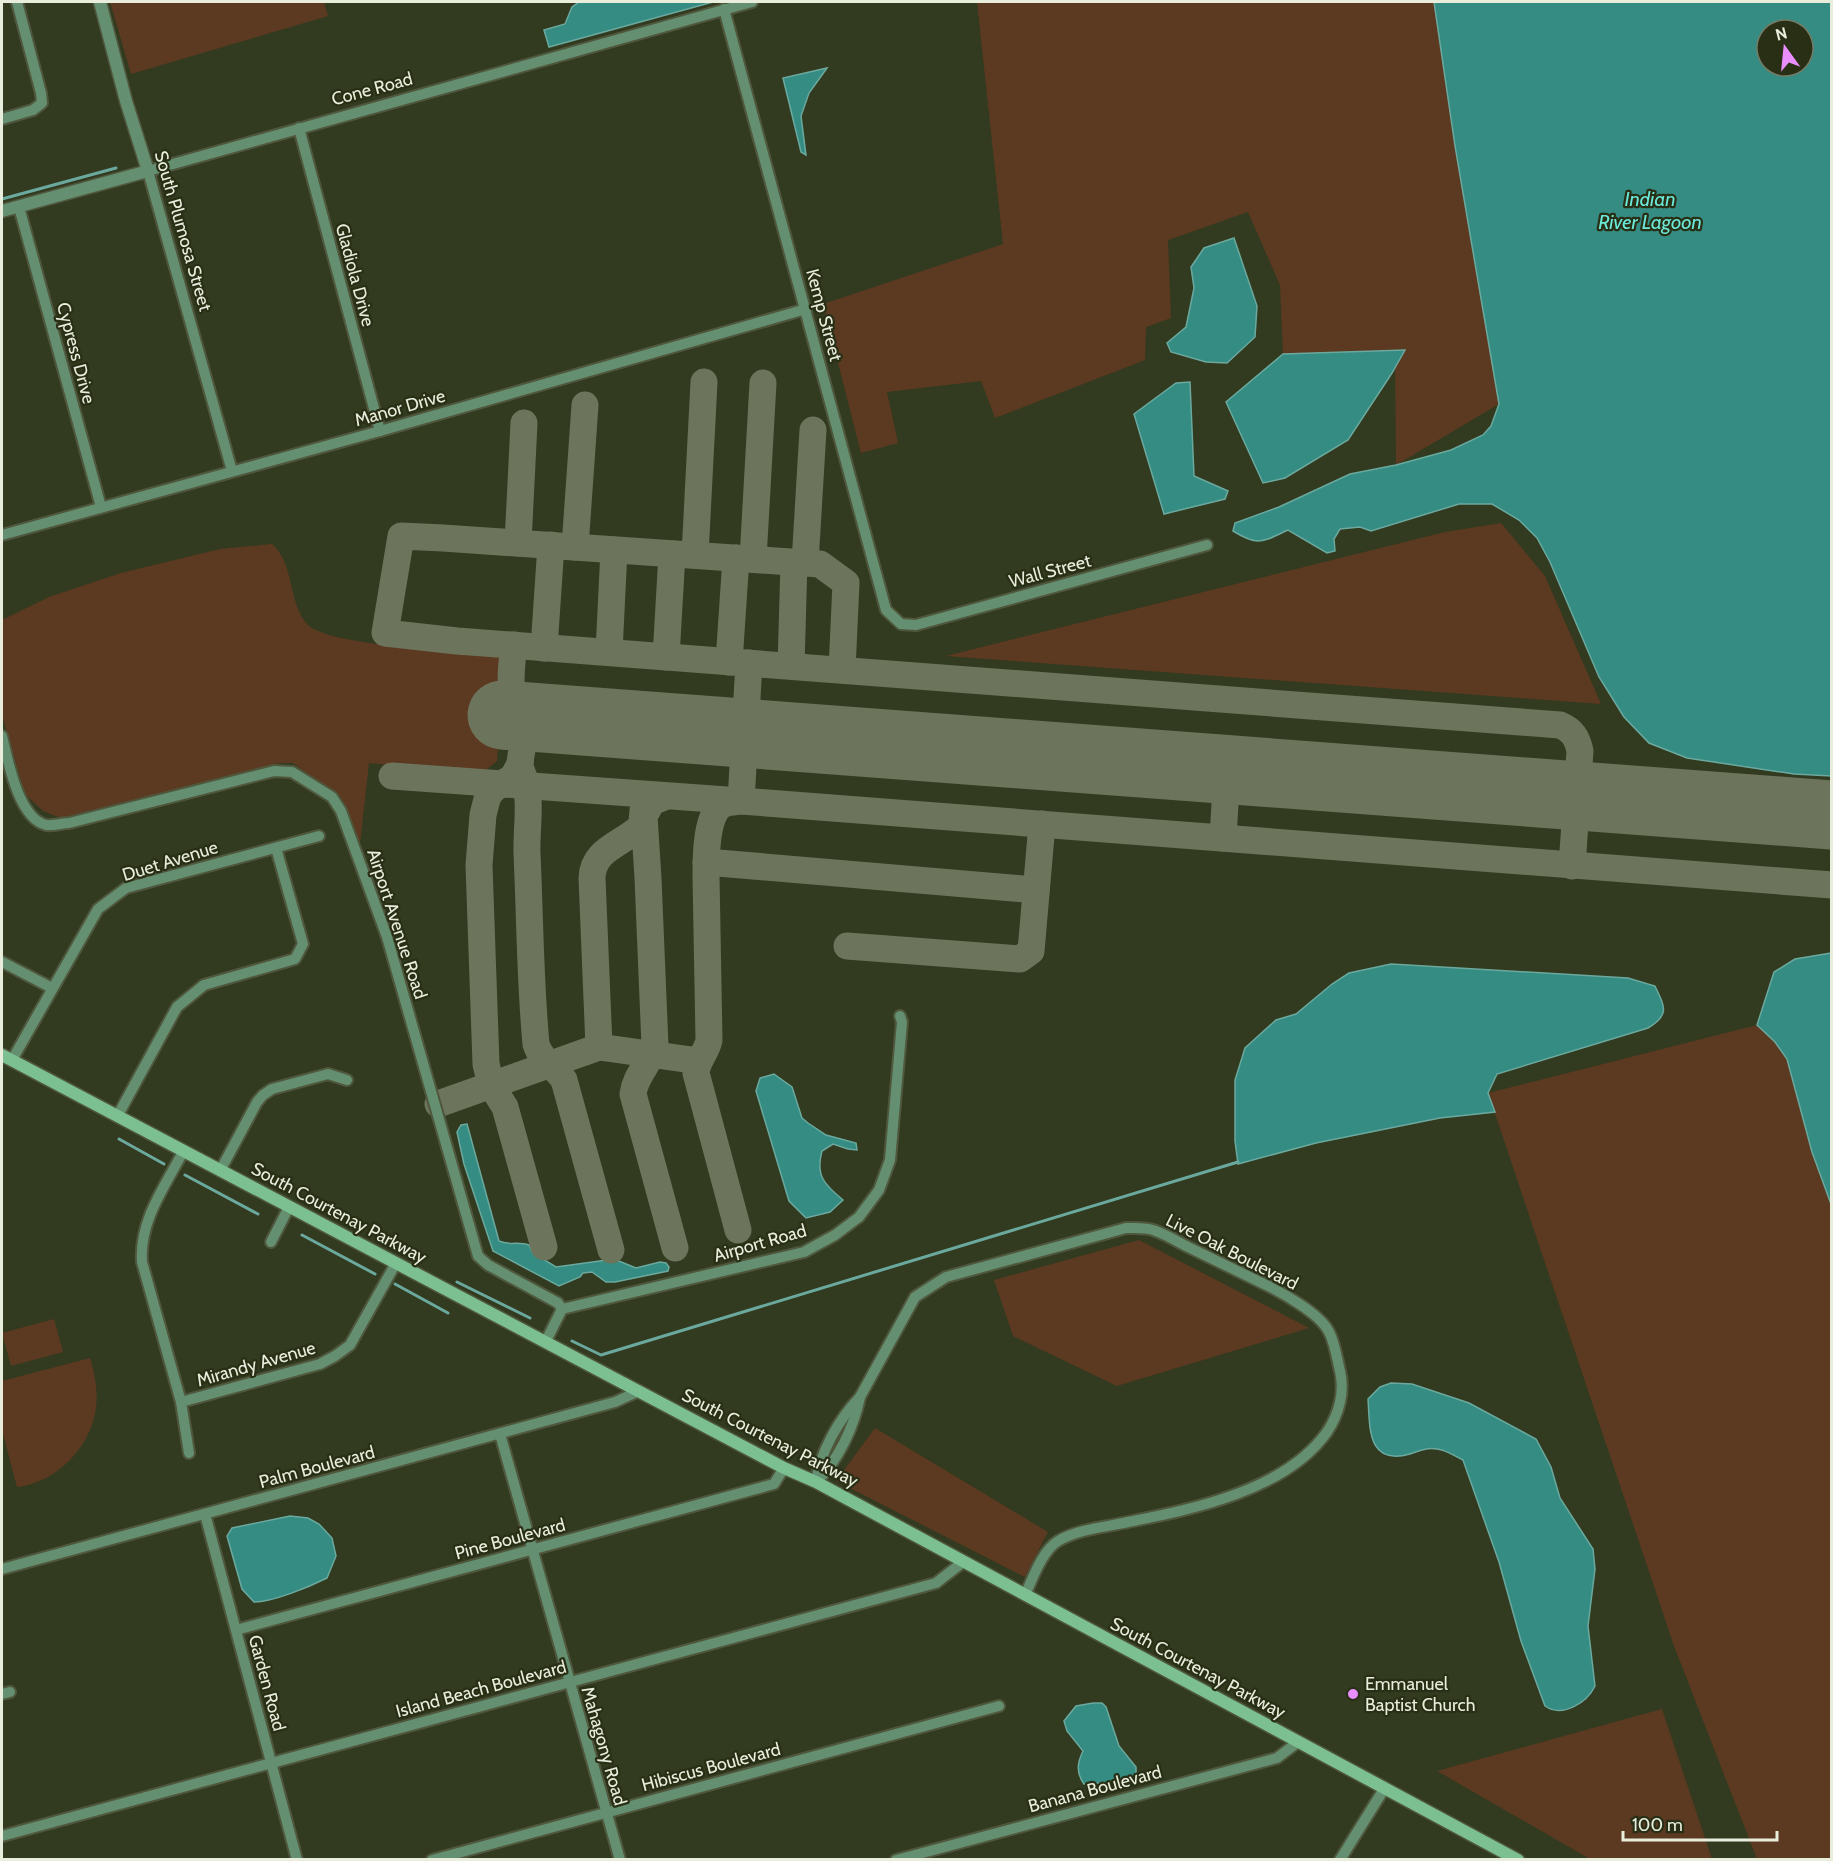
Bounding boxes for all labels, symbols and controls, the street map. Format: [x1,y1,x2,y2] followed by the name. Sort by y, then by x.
[1755,18,1815,78] north arrow
[1773,23,1789,45] text: N
[329,68,415,110] street label: Cone Road
[150,148,216,314] street label: South Plumosa Street
[1598,187,1702,234] water label: Indian River Lagoon
[331,221,379,329] street label: Gladiola Drive
[801,266,847,364] street label: Kemp Street
[52,300,100,406] street label: Cypress Drive
[352,385,448,431] street label: Manor Drive
[1007,550,1093,592] street label: Wall Street
[120,836,220,886] street label: Duet Avenue
[362,846,432,1002] street label: Airport Avenue Road
[248,1157,430,1269] street label: South Courtenay Parkway
[1162,1209,1302,1295] street label: Live Oak Boulevard
[711,1219,809,1267] street label: Airport Road
[194,1337,318,1391] street label: Mirandy Avenue
[678,1384,862,1492] street label: South Courtenay Parkway
[257,1441,377,1493] street label: Palm Boulevard
[452,1514,568,1564] street label: Pine Boulevard
[1107,1612,1289,1724] street label: South Courtenay Parkway
[244,1633,290,1733] street label: Garden Road
[393,1656,569,1722] street label: Island Beach Boulevard
[1365,1673,1475,1716] place label: Emmanuel Baptist Church
[577,1684,631,1808] street label: Mahagony Road
[1346,1687,1360,1701] marker: Emmanuel Baptist Church
[639,1738,783,1796] street label: Hibiscus Boulevard
[1026,1761,1164,1817] street label: Banana Boulevard
[1623,1804,1778,1842] scale bar
[1632,1814,1683,1836] text: 100 m

